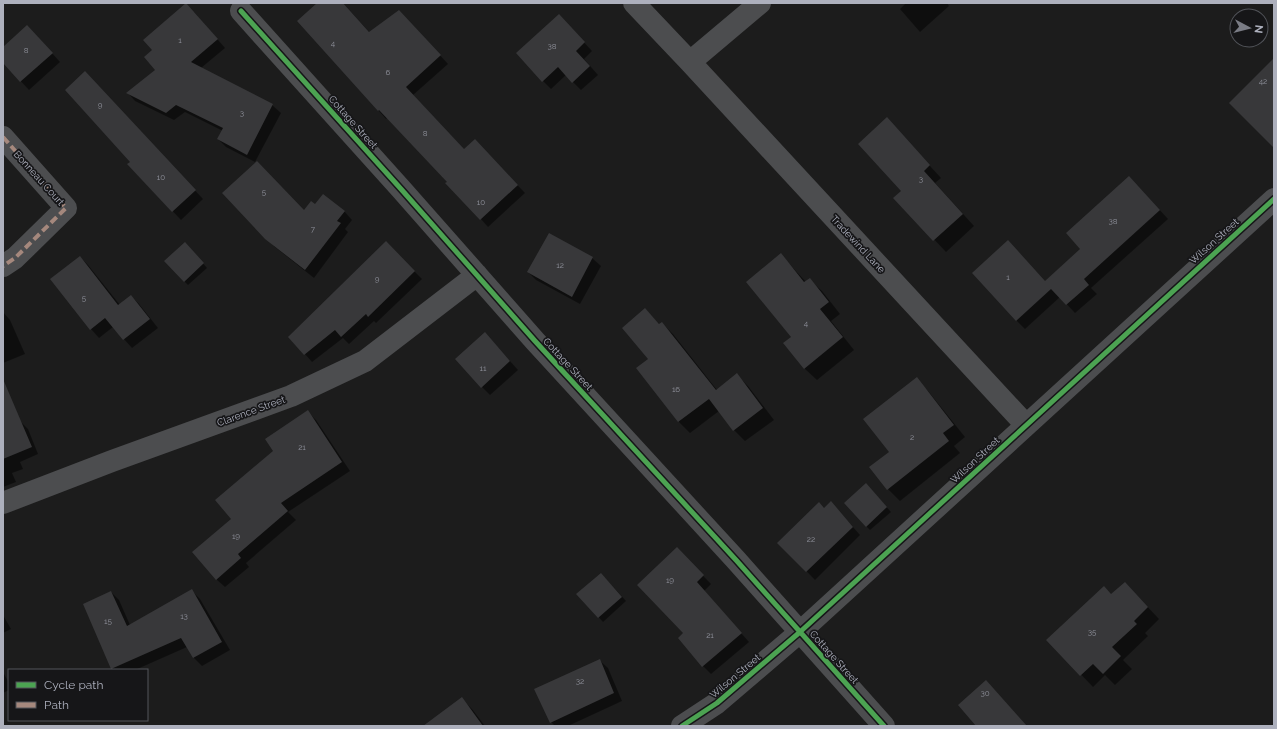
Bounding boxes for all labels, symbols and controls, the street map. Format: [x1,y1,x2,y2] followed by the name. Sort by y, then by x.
[1229,8,1269,48] north arrow
[1251,24,1265,34] text: N
[178,35,182,45] house number: 1
[331,38,336,48] house number: 4
[547,41,557,51] house number: 38
[24,45,29,55] house number: 8
[386,67,391,77] house number: 6
[1259,76,1267,86] house number: 42
[326,93,380,151] street label: Cottage Street
[98,100,103,110] house number: 9
[240,108,244,118] house number: 3
[423,128,428,138] house number: 8
[12,148,67,208] street label: Bonneau Court
[157,172,165,182] house number: 10
[919,174,923,184] house number: 3
[262,187,267,197] house number: 5
[477,197,485,207] house number: 10
[829,213,887,275] street label: Tradewind Lane
[1108,216,1118,226] house number: 38
[1187,216,1241,266] street label: Wilson Street
[311,224,316,234] house number: 7
[556,260,564,270] house number: 12
[1006,272,1010,282] house number: 1
[375,274,380,284] house number: 9
[82,293,87,303] house number: 5
[804,318,809,328] house number: 4
[541,336,595,393] street label: Cottage Street
[480,363,487,373] house number: 11
[672,384,680,394] house number: 16
[215,393,287,428] street label: Clarence Street
[910,432,914,442] house number: 2
[948,434,1002,485] street label: Wilson Street
[298,442,306,452] house number: 21
[232,531,240,541] house number: 19
[807,534,815,544] house number: 22
[666,575,674,585] house number: 19
[180,611,188,621] house number: 13
[104,616,113,626] house number: 15
[1088,627,1097,637] house number: 35
[807,628,861,686] street label: Cottage Street
[706,630,714,640] house number: 21
[708,651,763,700] street label: Wilson Street
[8,669,148,721] legend
[576,676,584,686] house number: 32
[44,678,103,692] text: Cycle path
[980,688,990,698] house number: 30
[44,698,69,712] text: Path

